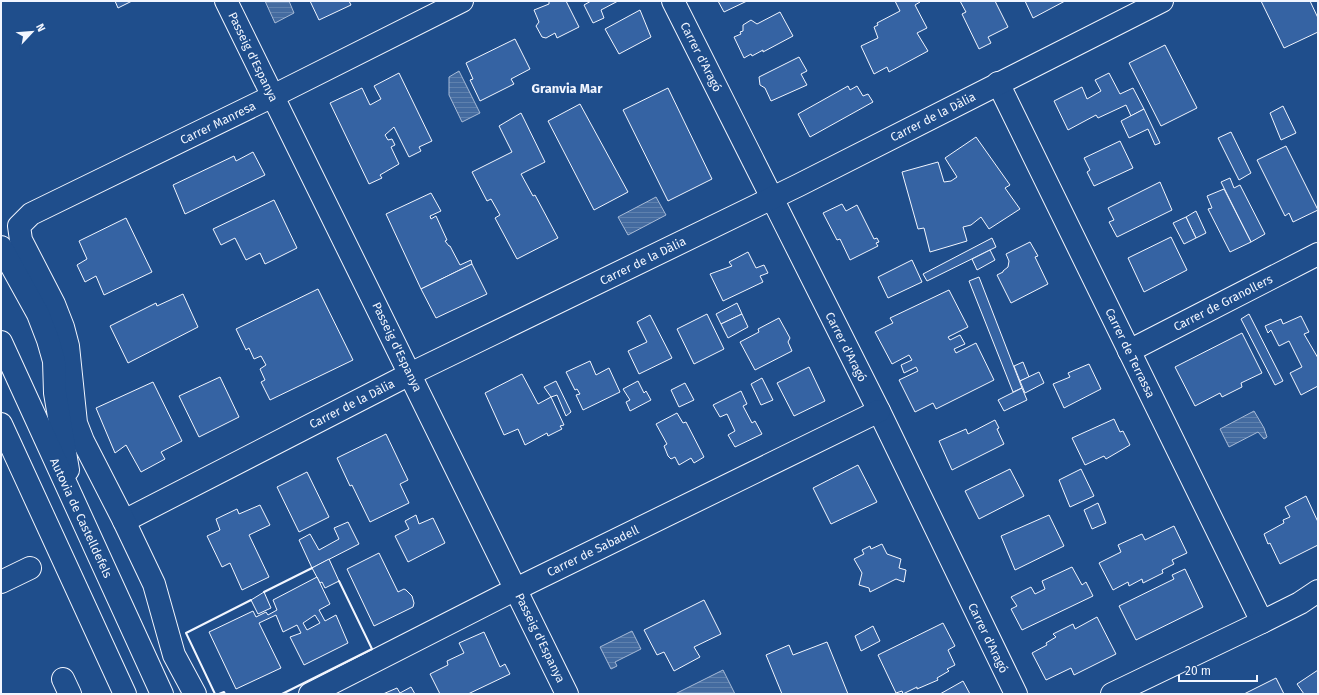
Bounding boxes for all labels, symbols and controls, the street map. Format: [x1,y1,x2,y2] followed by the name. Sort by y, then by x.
[225,10,281,104] street label: Passeig d'Espanya
[12,12,52,52] north arrow
[677,20,725,94] street label: Carrer d'Aragó
[33,22,48,34] text: N
[532,81,603,96] district label: Granvia Mar
[888,89,978,145] street label: Carrer de la Dàlia
[178,99,258,147] street label: Carrer Manresa
[598,234,688,288] street label: Carrer de la Dàlia
[1171,272,1275,334] street label: Carrer de Granollers
[369,300,425,394] street label: Passeig d'Espanya
[1102,306,1158,400] street label: Carrer de Terrassa
[822,310,870,384] street label: Carrer d'Aragó
[307,376,397,432] street label: Carrer de la Dàlia
[47,456,115,580] street label: Autovia de Castelldefels
[545,522,642,579] street label: Carrer de Sabadell
[512,591,568,685] street label: Passeig d'Espanya
[965,601,1011,675] street label: Carrer d'Aragó
[1179,657,1257,683] scale bar
[1185,664,1211,678] text: 20 m

